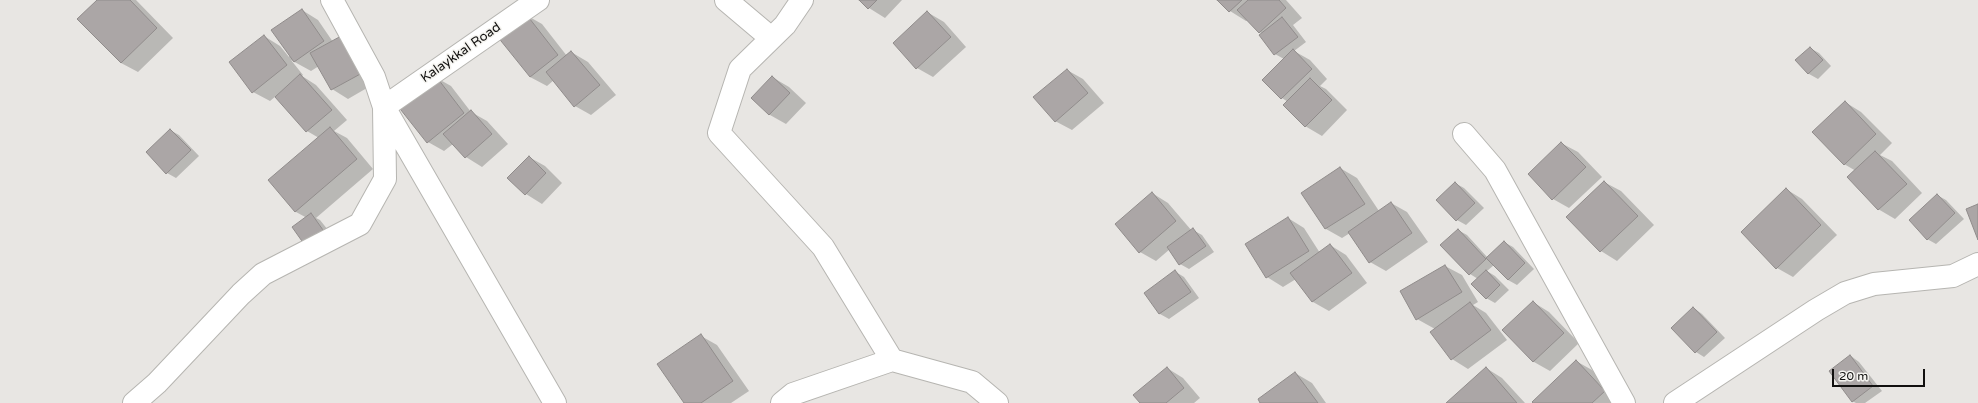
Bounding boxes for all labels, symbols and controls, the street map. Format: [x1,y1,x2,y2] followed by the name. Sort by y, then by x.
[418,20,504,86] street label: Kalaykkal Road
[1834,361,1927,387] scale bar
[1839,369,1868,383] text: 20 m

